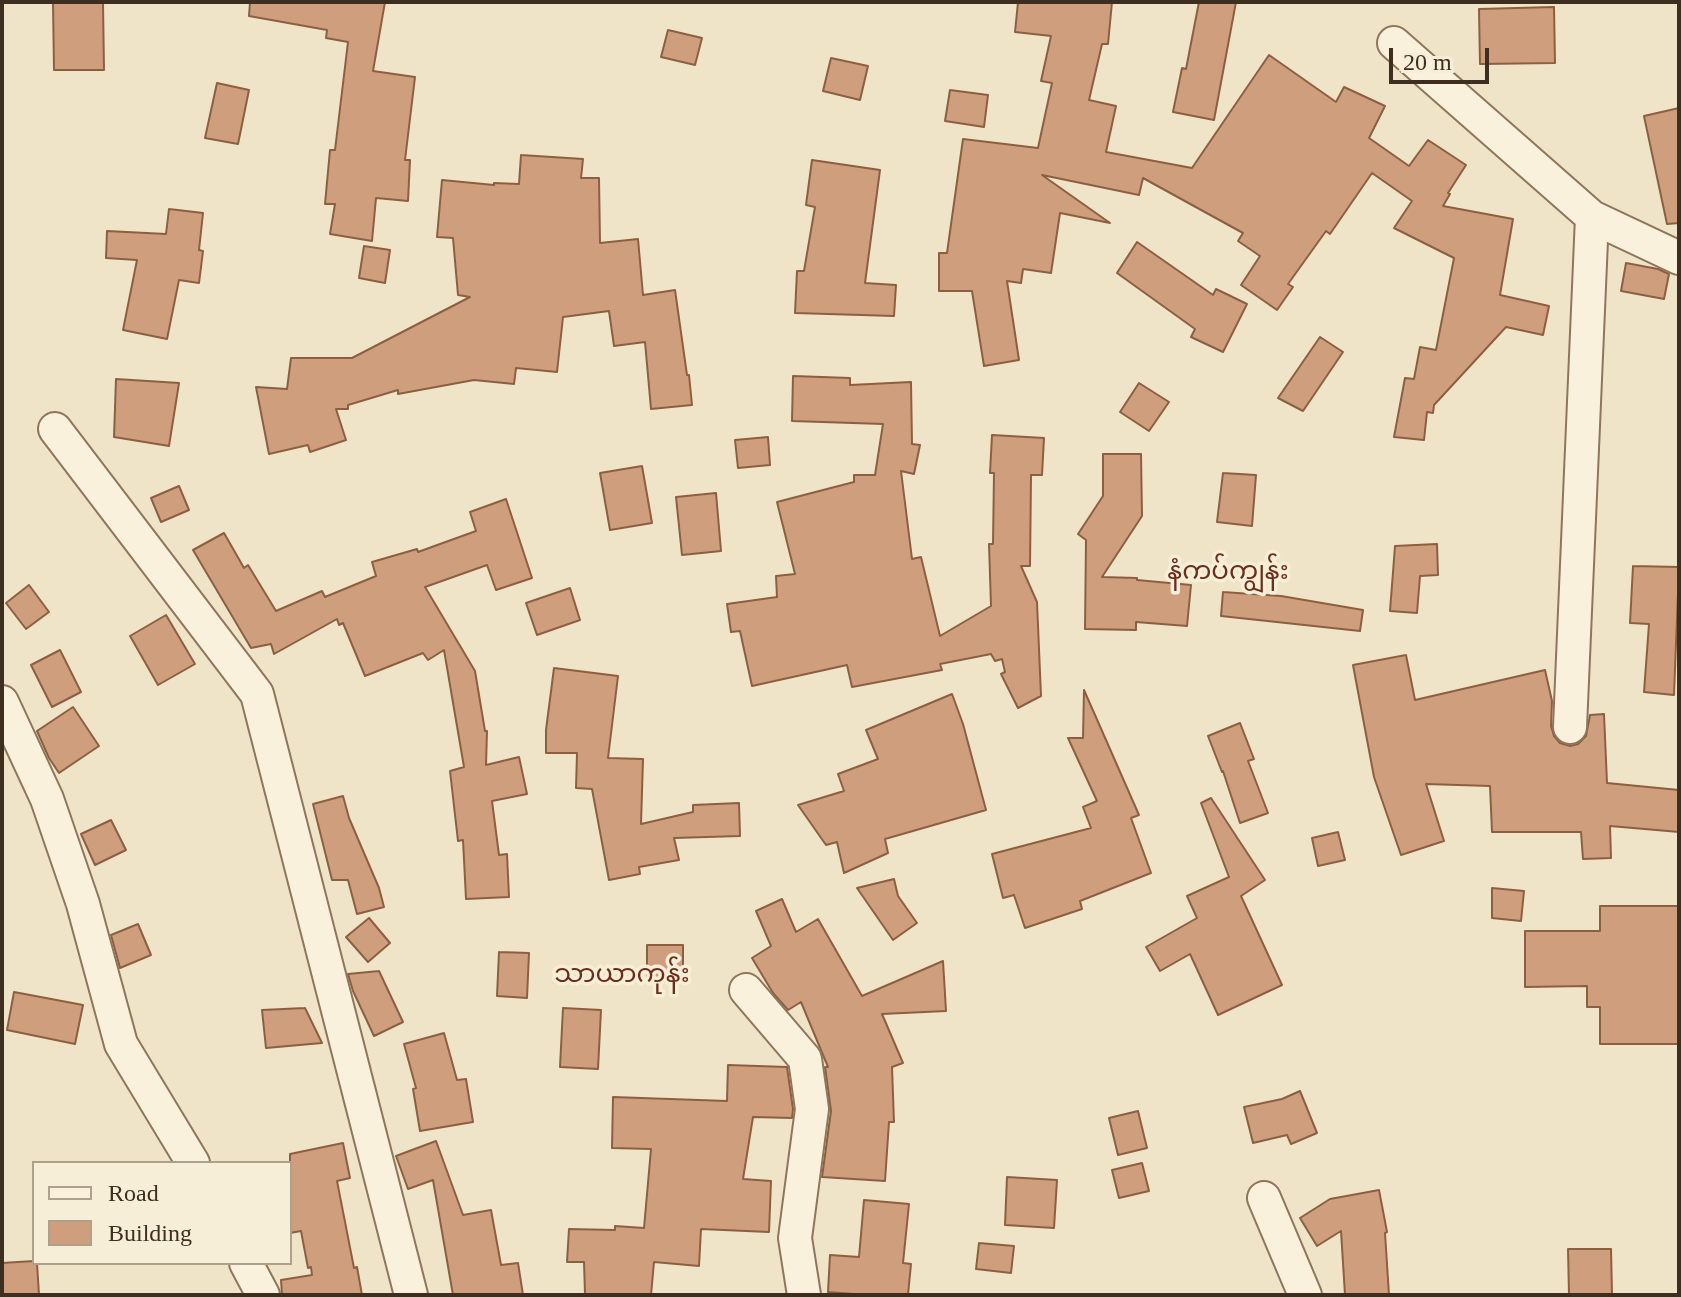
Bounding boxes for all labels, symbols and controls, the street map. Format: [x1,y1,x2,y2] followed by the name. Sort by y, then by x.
[1393,32,1493,82] scale bar
[1403,49,1452,75] text: 20 m
[1167,560,1289,592] district label: နံကပ်ကျွန်း
[554,963,690,995] district label: သာယာကုန်း
[32,1161,292,1265] legend
[108,1180,159,1206] text: Road
[108,1220,192,1246] text: Building

